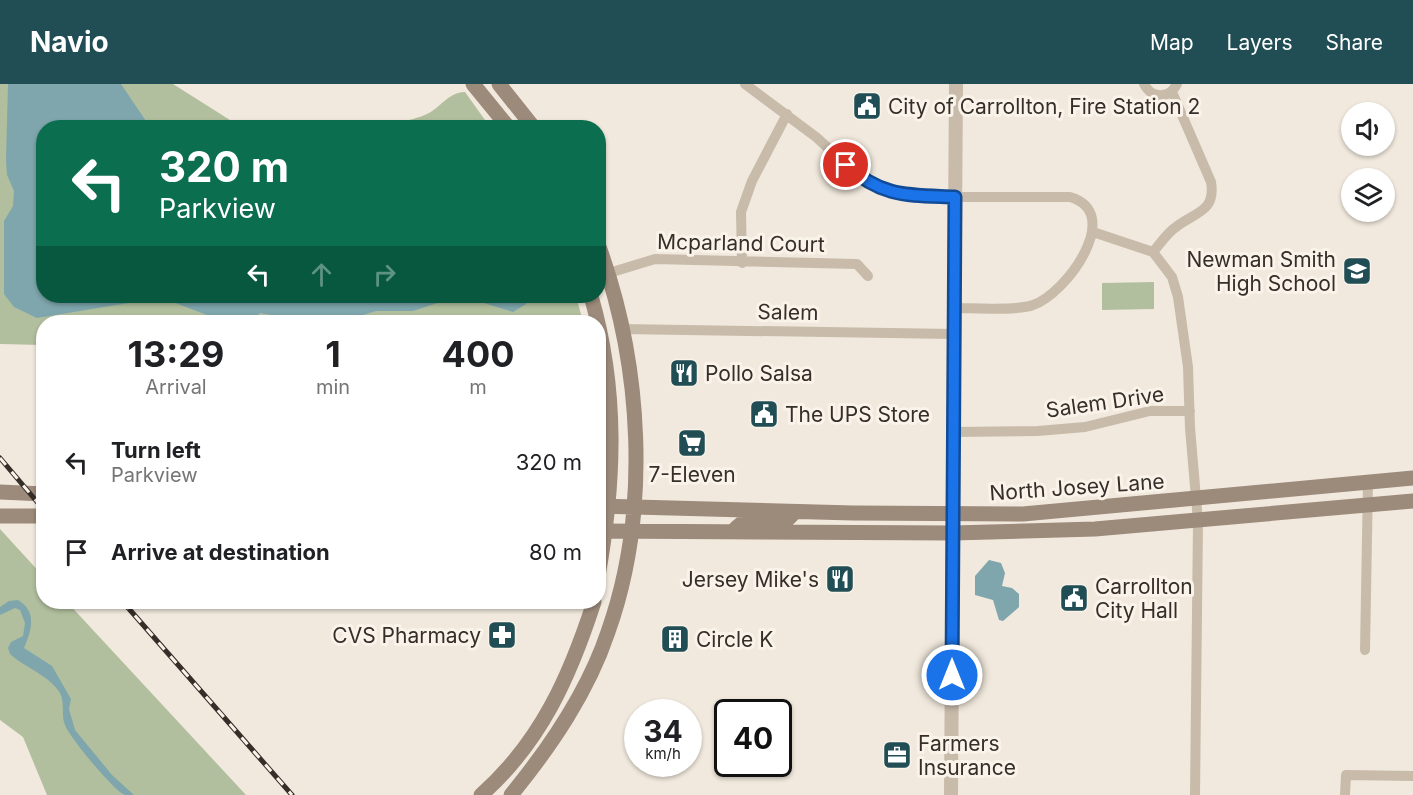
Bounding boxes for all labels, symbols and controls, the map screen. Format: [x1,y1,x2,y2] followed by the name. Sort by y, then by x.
[30,25,109,59] text: Navio
[1150,30,1194,55] text: Map
[1227,30,1293,55] text: Layers
[1326,30,1383,55] text: Share
[851,90,883,122] public building icon: City of Carrollton, Fire Station 2
[888,94,1200,119] place label: City of Carrollton, Fire Station 2
[1341,102,1395,222] map controls
[1341,102,1395,156] button: sound
[820,139,871,190] pin
[159,141,289,192] text: 320 m
[60,144,138,222] icon: left
[829,148,862,181] icon: arrive
[1341,168,1395,222] button: layers
[159,192,276,225] text: Parkview
[657,229,825,257] street label: Mcparland Court
[1186,247,1336,296] place label: Newman Smith High School
[1341,255,1373,287] school or university icon: Newman Smith High School
[242,258,275,291] icon: left
[305,258,338,291] icon: ahead
[368,258,401,291] icon: right
[757,299,819,325] street label: Salem
[128,332,224,376] text: 13:29
[325,332,341,376] text: 1
[442,332,514,376] text: 400
[668,357,700,389] restaurant icon: Pollo Salsa
[705,361,813,386] place label: Pollo Salsa
[145,375,207,399] text: Arrival
[316,375,350,399] text: min
[469,375,487,399] text: m
[1044,381,1166,423] street label: Salem Drive
[748,398,780,430] public building icon: The UPS Store
[785,402,930,427] place label: The UPS Store
[676,427,708,459] supermarket icon: 7-Eleven
[111,437,201,463] text: Turn left
[60,446,93,479] icon: left
[516,449,582,475] text: 320 m
[648,462,736,487] place label: 7-Eleven
[111,463,198,487] text: Parkview
[989,468,1165,506] street label: North Josey Lane
[60,536,93,569] icon: arrive
[111,539,330,565] text: Arrive at destination
[529,539,582,565] text: 80 m
[824,563,856,595] restaurant icon: Jersey Mike's
[682,567,819,592] place label: Jersey Mike's
[1095,574,1193,623] place label: Carrollton City Hall
[1058,582,1090,614] public building icon: Carrollton City Hall
[486,619,518,651] pharmacy icon: CVS Pharmacy
[332,623,481,648] place label: CVS Pharmacy
[659,623,691,655] building icon: Circle K
[696,627,773,652] place label: Circle K
[920,643,984,707] position arrow
[714,699,792,777] speed limit sign: 40
[643,713,683,749] text: 34
[918,731,1016,780] place label: Farmers Insurance
[881,739,913,771] office icon: Farmers Insurance
[645,744,681,763] text: km/h

